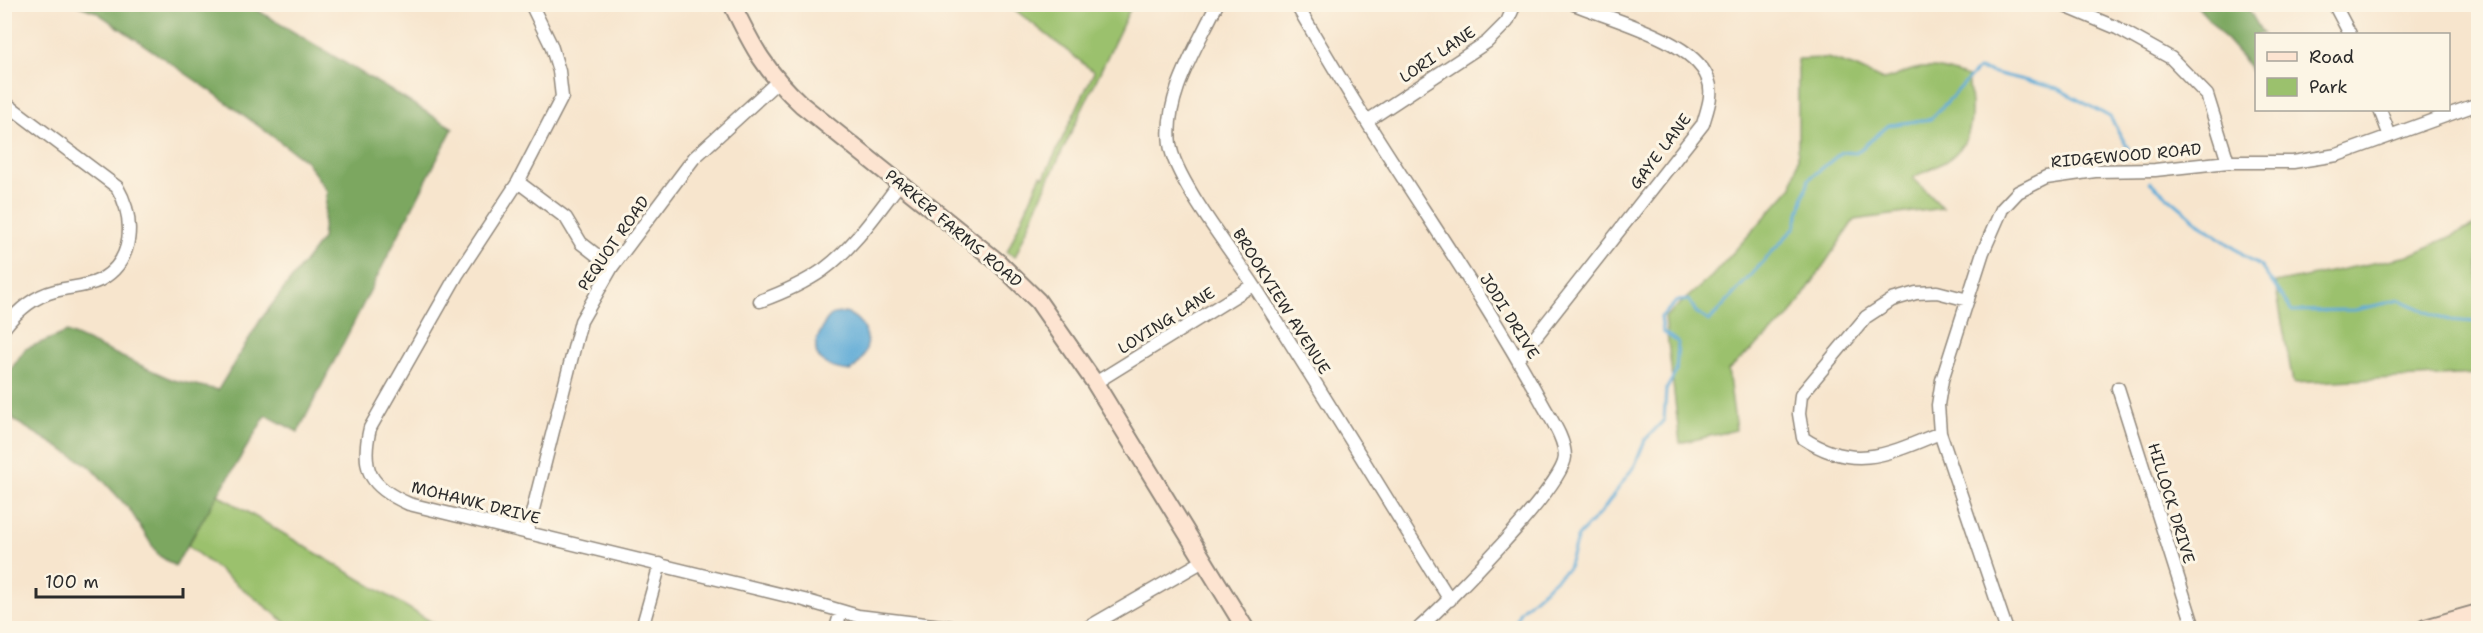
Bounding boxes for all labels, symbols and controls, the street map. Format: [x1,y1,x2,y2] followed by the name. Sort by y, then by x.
[1395,21,1479,88] street label: LORI LANE
[2255,33,2450,111] legend
[2309,45,2354,69] text: Road
[2309,75,2348,99] text: Park
[1625,109,1696,194] street label: GAYE LANE
[2050,138,2202,173] street label: RIDGEWOOD ROAD
[881,165,1027,292] street label: PARKER FARMS ROAD
[573,192,654,295] street label: PEQUOT ROAD
[1228,224,1335,378] street label: BROOKVIEW AVENUE
[1475,270,1544,363] street label: JODI DRIVE
[1114,282,1219,359] street label: LOVING LANE
[2143,440,2200,566] street label: HILLOCK DRIVE
[409,476,543,529] street label: MOHAWK DRIVE
[36,561,183,599] scale bar
[45,570,99,594] text: 100 m

